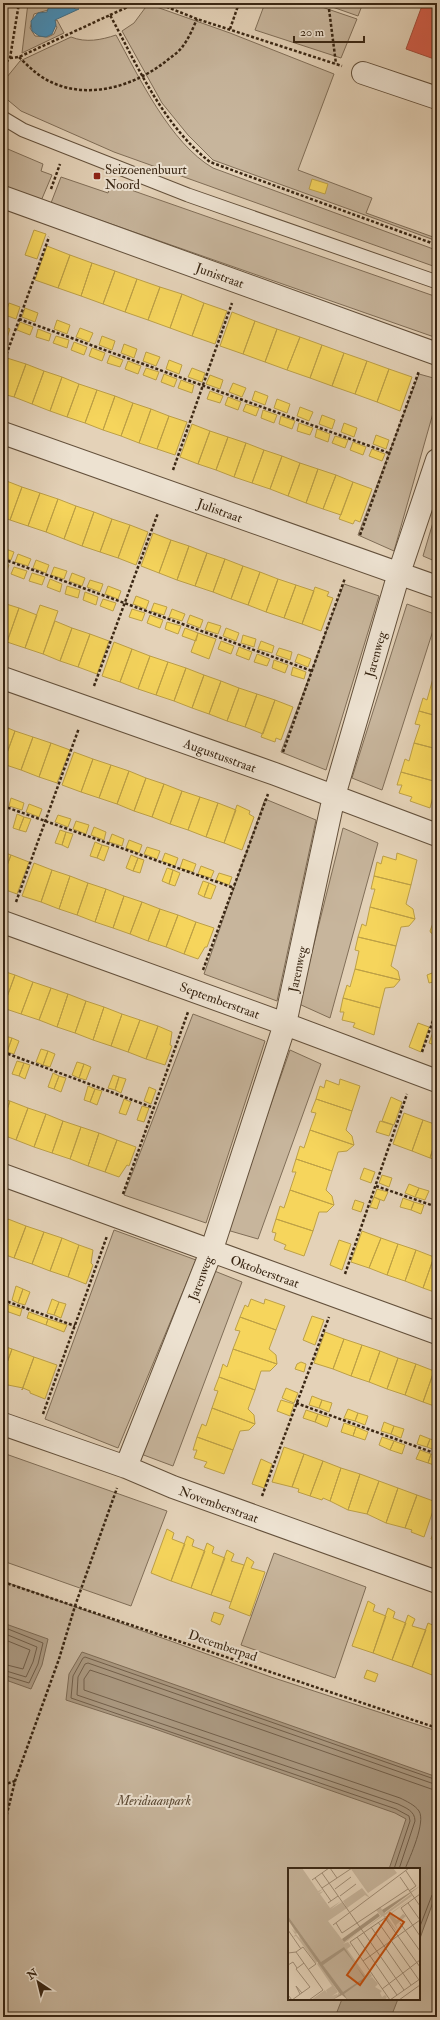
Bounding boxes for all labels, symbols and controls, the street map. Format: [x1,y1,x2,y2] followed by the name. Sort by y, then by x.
[294,18,364,44] scale bar
[300,25,325,40] text: 20 m
[105,162,187,193] place label: Seizoenenbuurt Noord
[92,171,102,181] marker: Seizoenenbuurt Noord
[192,259,246,292] street label: Junistraat
[194,495,244,526] street label: Julistraat
[362,629,390,680] street label: Jarenweg
[180,735,258,777] street label: Augustusstraat
[285,944,311,995] street label: Jarenweg
[177,979,262,1024] street label: Septemberstraat
[228,1252,301,1292] street label: Oktoberstraat
[185,1253,217,1304] street label: Jarenweg
[177,1483,261,1527] street label: Novemberstraat
[186,1627,260,1666] street label: Decemberpad
[116,1793,191,1809] park label: Meridiaanpark
[288,1868,420,2000] inset map
[18,1962,58,2002] north arrow
[24,1965,41,1983] text: N

